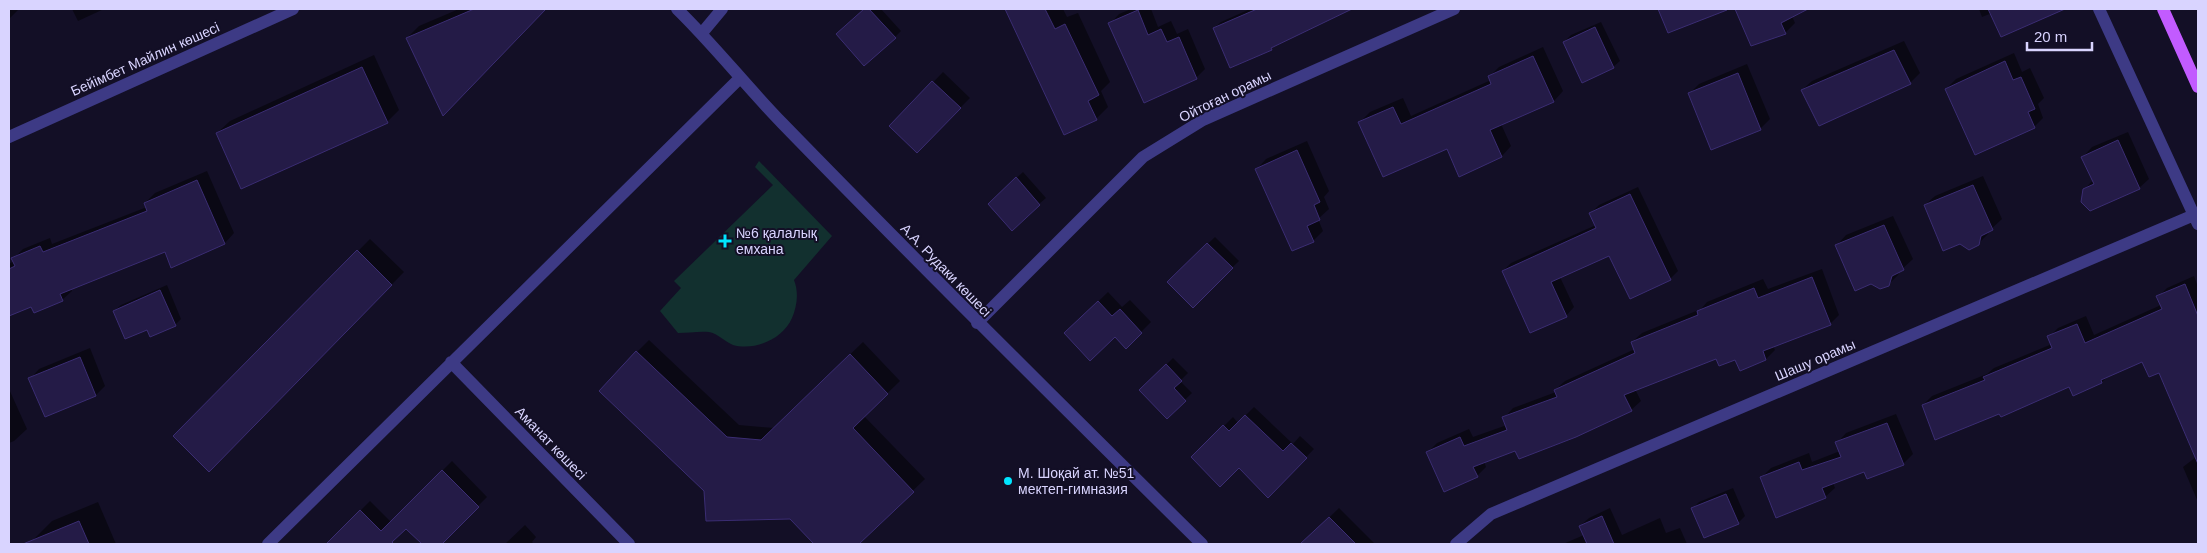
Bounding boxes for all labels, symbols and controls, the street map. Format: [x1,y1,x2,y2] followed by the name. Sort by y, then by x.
[68,19,222,99] street label: Бейімбет Майлин көшесі
[2027,20,2092,52] scale bar
[2034,28,2067,45] text: 20 m
[1176,67,1274,125] street label: Ойтоған орамы
[898,220,994,320] street label: А.А. Рудаки көшесі
[736,225,818,257] place label: №6 қалалық емхана
[718,234,732,248] marker: №6 қалалық емхана
[1772,336,1858,384] street label: Шашу орамы
[512,403,590,483] street label: Аманат көшесі
[1018,465,1135,497] place label: М. Шоқай ат. №51 мектеп-гимназия
[1002,475,1014,487] marker: М. Шоқай ат. №51 мектеп-гимназия

